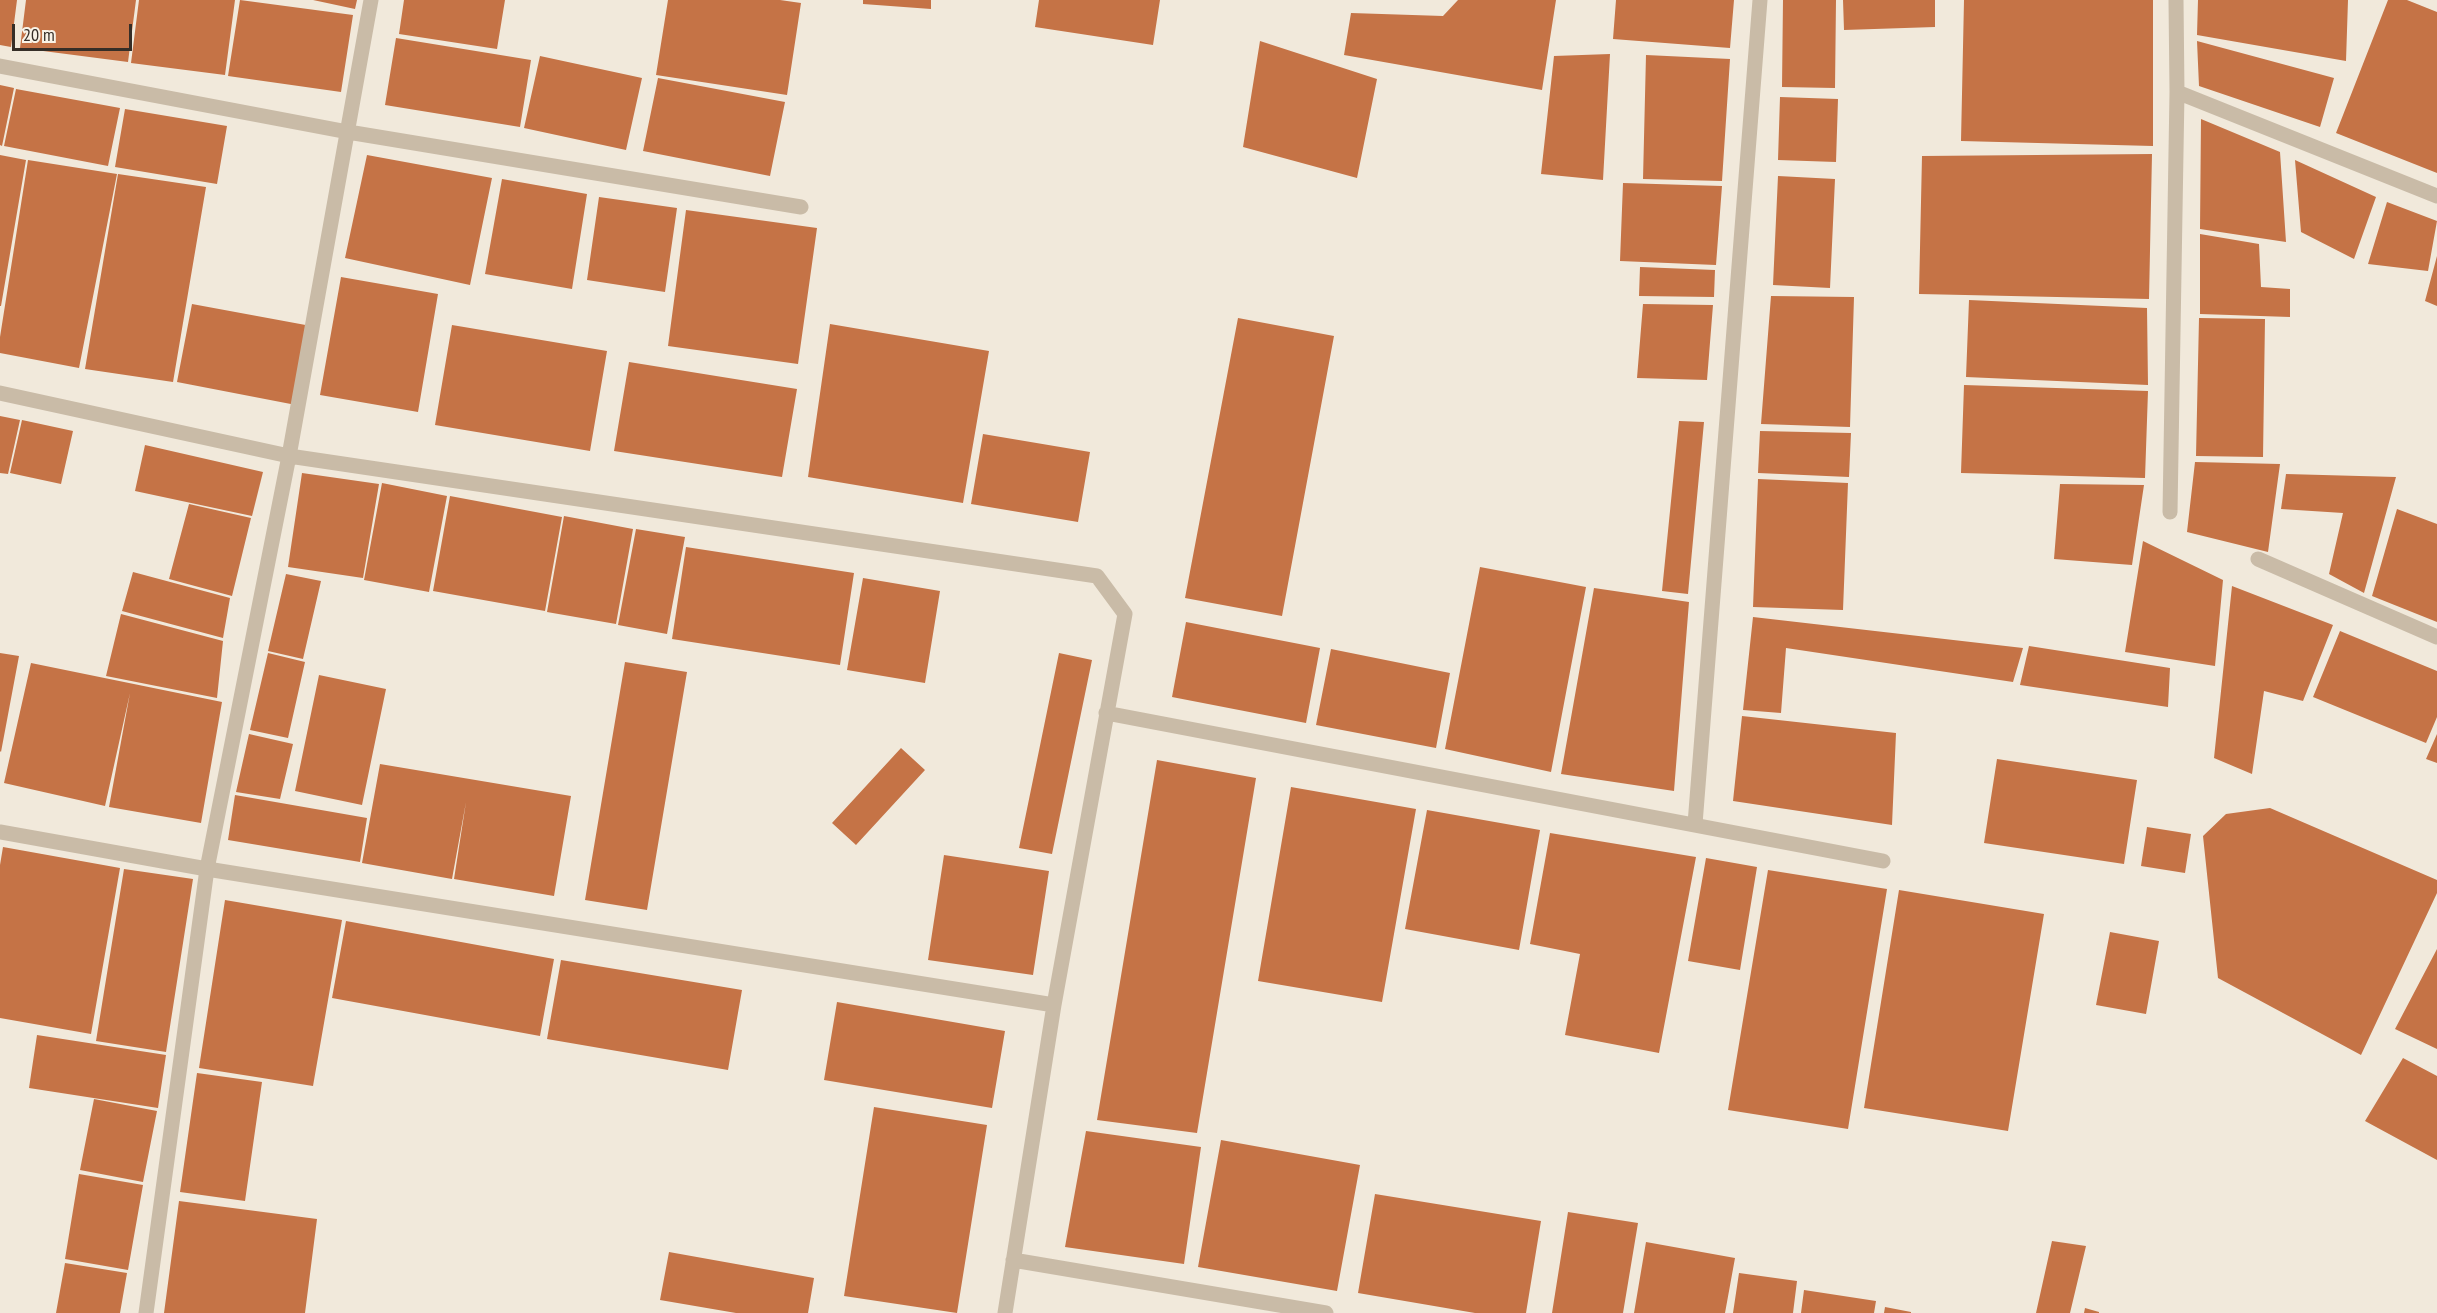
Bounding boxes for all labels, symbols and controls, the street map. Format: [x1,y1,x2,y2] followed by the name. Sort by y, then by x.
[15,12,135,50] scale bar
[23,23,55,46] text: 20 m

